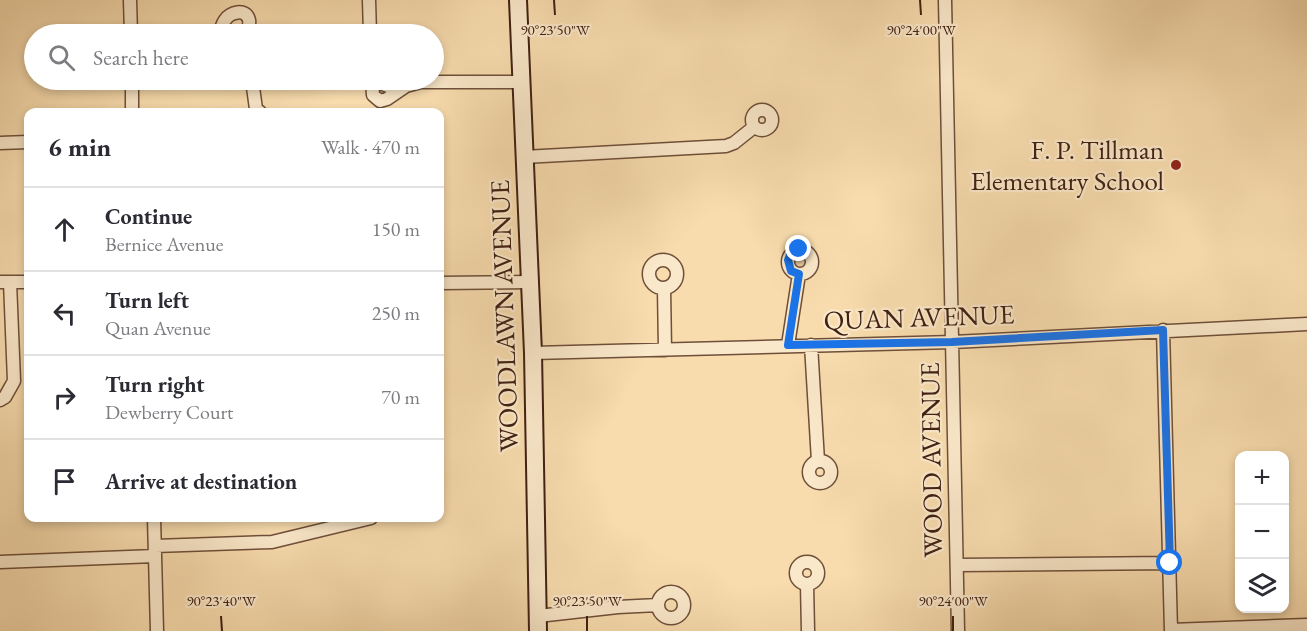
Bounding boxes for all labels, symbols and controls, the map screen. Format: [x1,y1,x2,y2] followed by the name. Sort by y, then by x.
[520,20,590,39] text: 90°23'50"W
[886,20,956,39] text: 90°24'00"W
[24,24,444,90] search box
[45,41,78,74] icon: search
[93,43,188,72] text: Search here
[48,130,111,164] text: 6 min
[970,132,1164,198] place label: F. P. Tillman Elementary School
[321,134,420,160] text: Walk · 470 m
[1169,158,1183,172] marker: F. P. Tillman Elementary School
[482,179,526,453] street label: WOODLAWN AVENUE
[105,202,192,231] text: Continue
[48,213,81,246] icon: ahead
[372,216,420,242] text: 150 m
[105,231,224,257] text: Bernice Avenue
[785,235,811,261] route end
[105,286,189,315] text: Turn left
[823,296,1015,338] street label: QUAN AVENUE
[48,297,81,330] icon: left
[372,300,420,326] text: 250 m
[105,315,211,341] text: Quan Avenue
[912,362,950,558] street label: WOOD AVENUE
[105,370,204,399] text: Turn right
[48,381,81,414] icon: right
[381,384,420,410] text: 70 m
[105,399,233,425] text: Dewberry Court
[1235,451,1289,613] map controls
[1235,451,1289,505] button: +
[48,465,81,498] icon: arrive
[105,467,297,496] text: Arrive at destination
[1235,505,1289,559] button: −
[1156,549,1182,575] route start
[1235,559,1289,613] button: layers
[186,591,256,610] text: 90°23'40"W
[552,591,622,610] text: 90°23'50"W
[918,591,988,610] text: 90°24'00"W

